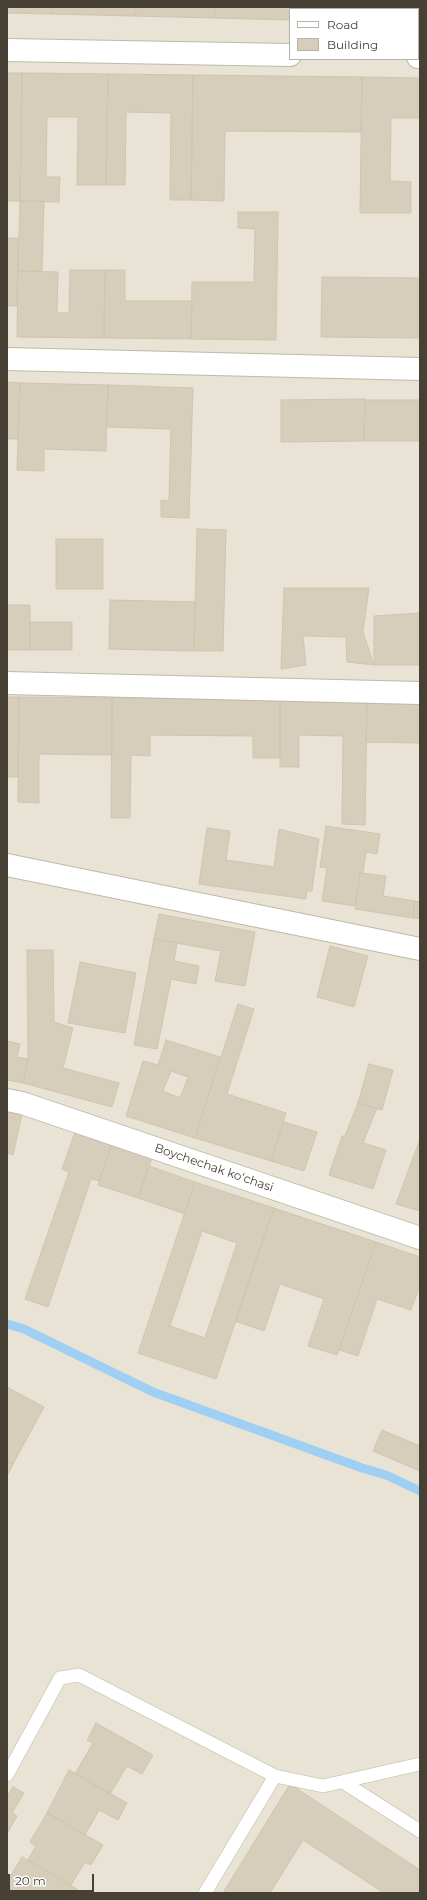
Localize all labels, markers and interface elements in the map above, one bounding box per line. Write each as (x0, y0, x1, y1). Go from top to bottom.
legend (289, 8, 419, 60)
text: Road (327, 17, 358, 32)
text: Building (327, 37, 378, 52)
street label: Boychechak koʻchasi (153, 1141, 275, 1195)
scale bar (10, 1866, 96, 1892)
text: 20 m (15, 1873, 46, 1888)

